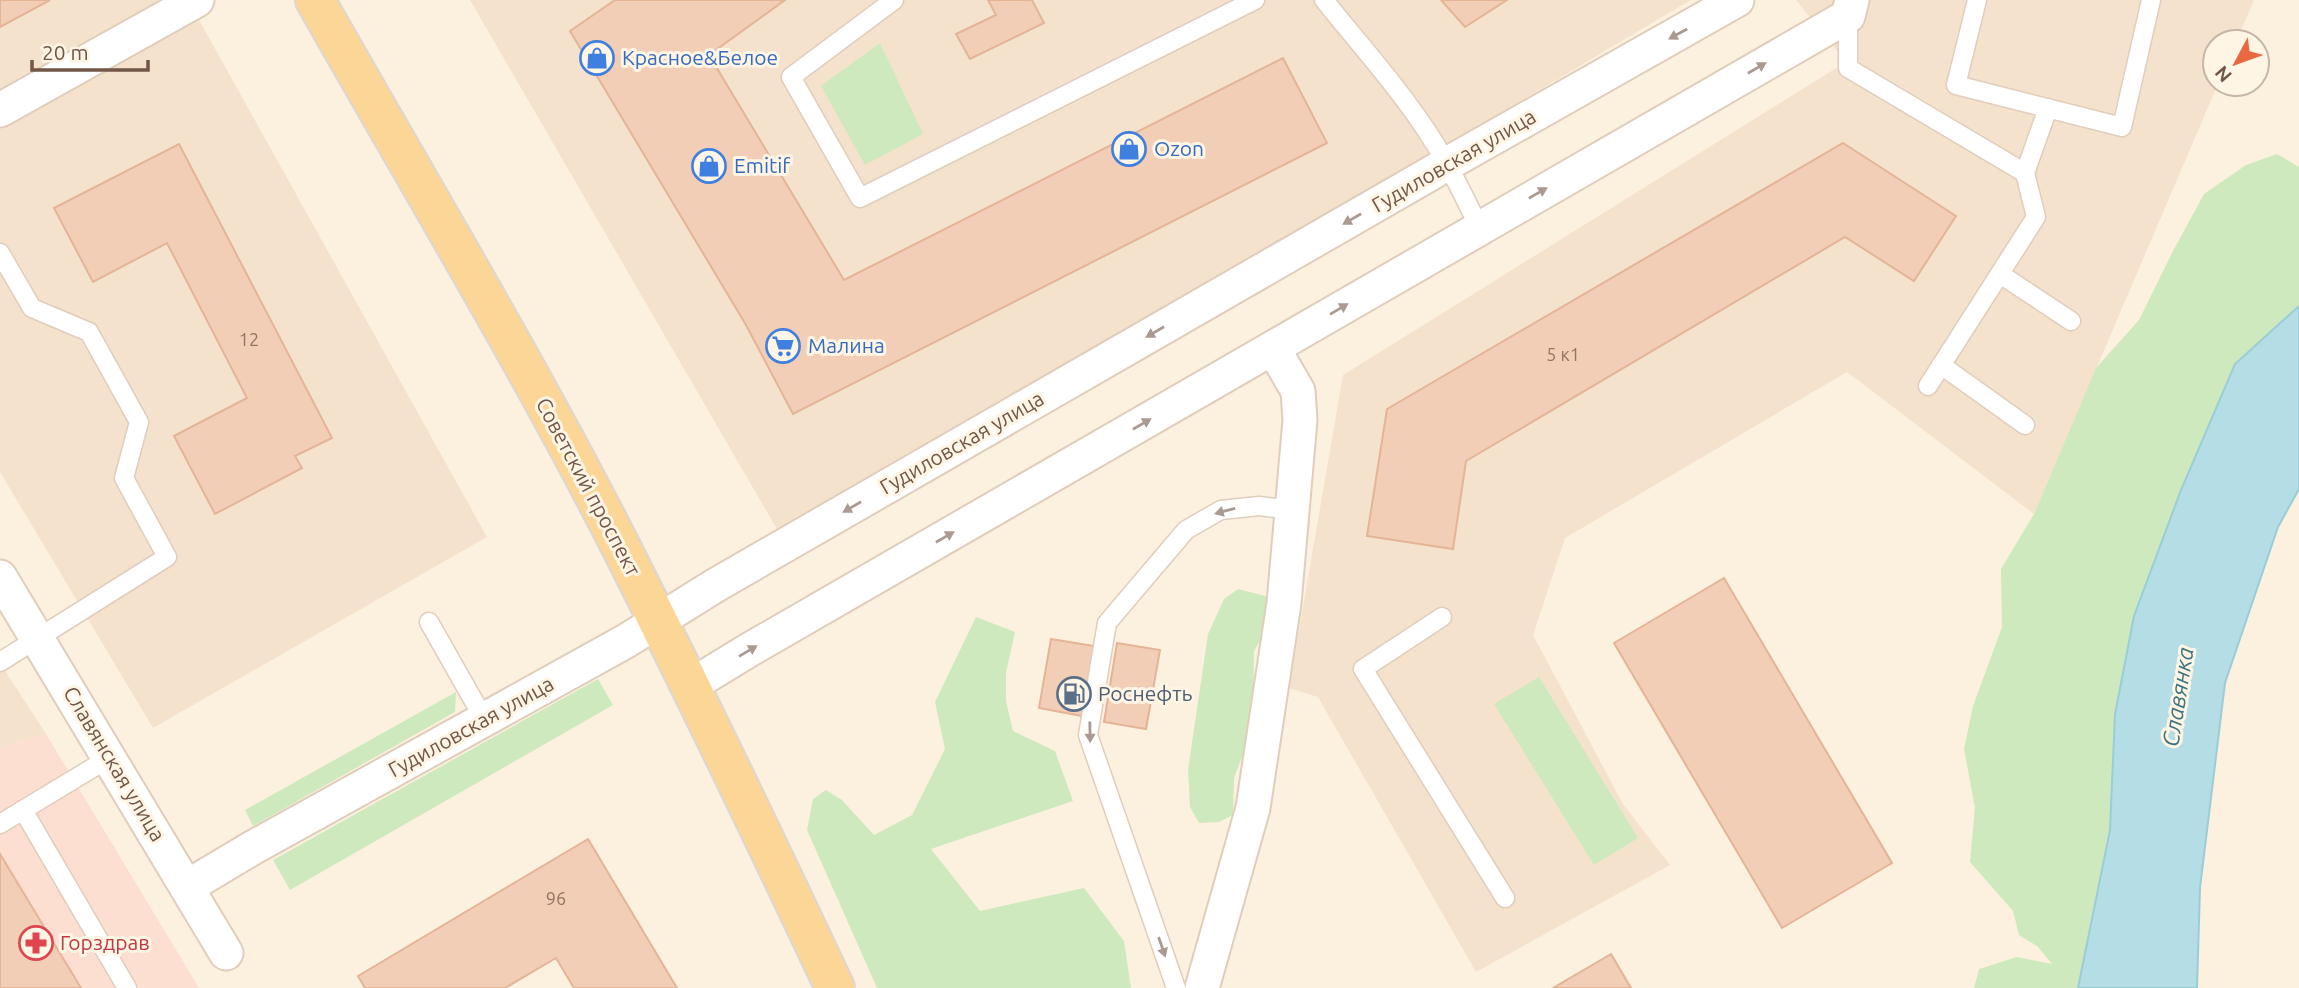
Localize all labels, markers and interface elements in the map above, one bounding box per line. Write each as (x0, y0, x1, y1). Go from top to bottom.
scale bar (32, 28, 147, 72)
one-way arrow (1668, 28, 1688, 40)
north arrow (2201, 28, 2271, 98)
shop icon: Красное&Белое (578, 39, 616, 77)
text: 20 m (42, 40, 89, 64)
place label: Красное&Белое (622, 45, 778, 69)
one-way arrow (1748, 62, 1767, 74)
text: N (2210, 62, 2236, 87)
street label: Гудиловская улица (1367, 103, 1540, 217)
shop icon: Ozon (1110, 130, 1148, 168)
place label: Ozon (1154, 136, 1204, 160)
shop icon: Emitif (690, 147, 728, 185)
place label: Emitif (734, 153, 791, 177)
one-way arrow (1529, 187, 1548, 199)
one-way arrow (1343, 212, 1362, 225)
one-way arrow (1329, 303, 1348, 316)
one-way arrow (1146, 326, 1165, 338)
supermarket icon: Малина (764, 327, 802, 365)
house number: 12 (239, 329, 259, 349)
place label: Малина (808, 333, 885, 357)
house number: 5 к1 (1546, 344, 1580, 364)
street label: Гудиловская улица (875, 385, 1048, 499)
street label: Советский проспект (532, 393, 646, 580)
one-way arrow (1133, 417, 1152, 430)
one-way arrow (842, 501, 861, 513)
one-way arrow (1213, 506, 1235, 517)
one-way arrow (935, 531, 955, 543)
one-way arrow (738, 644, 757, 657)
water label: Славянка (2157, 645, 2198, 748)
street label: Гудиловская улица (384, 671, 557, 781)
fuel station icon: Роснефть (1055, 675, 1093, 713)
place label: Роснефть (1098, 681, 1192, 705)
street label: Славянская улица (59, 682, 171, 845)
one-way arrow (1085, 721, 1096, 743)
house number: 96 (546, 888, 566, 908)
pharmacy icon: Горздрав (17, 924, 55, 962)
place label: Горздрав (60, 930, 150, 954)
one-way arrow (1157, 937, 1168, 958)

